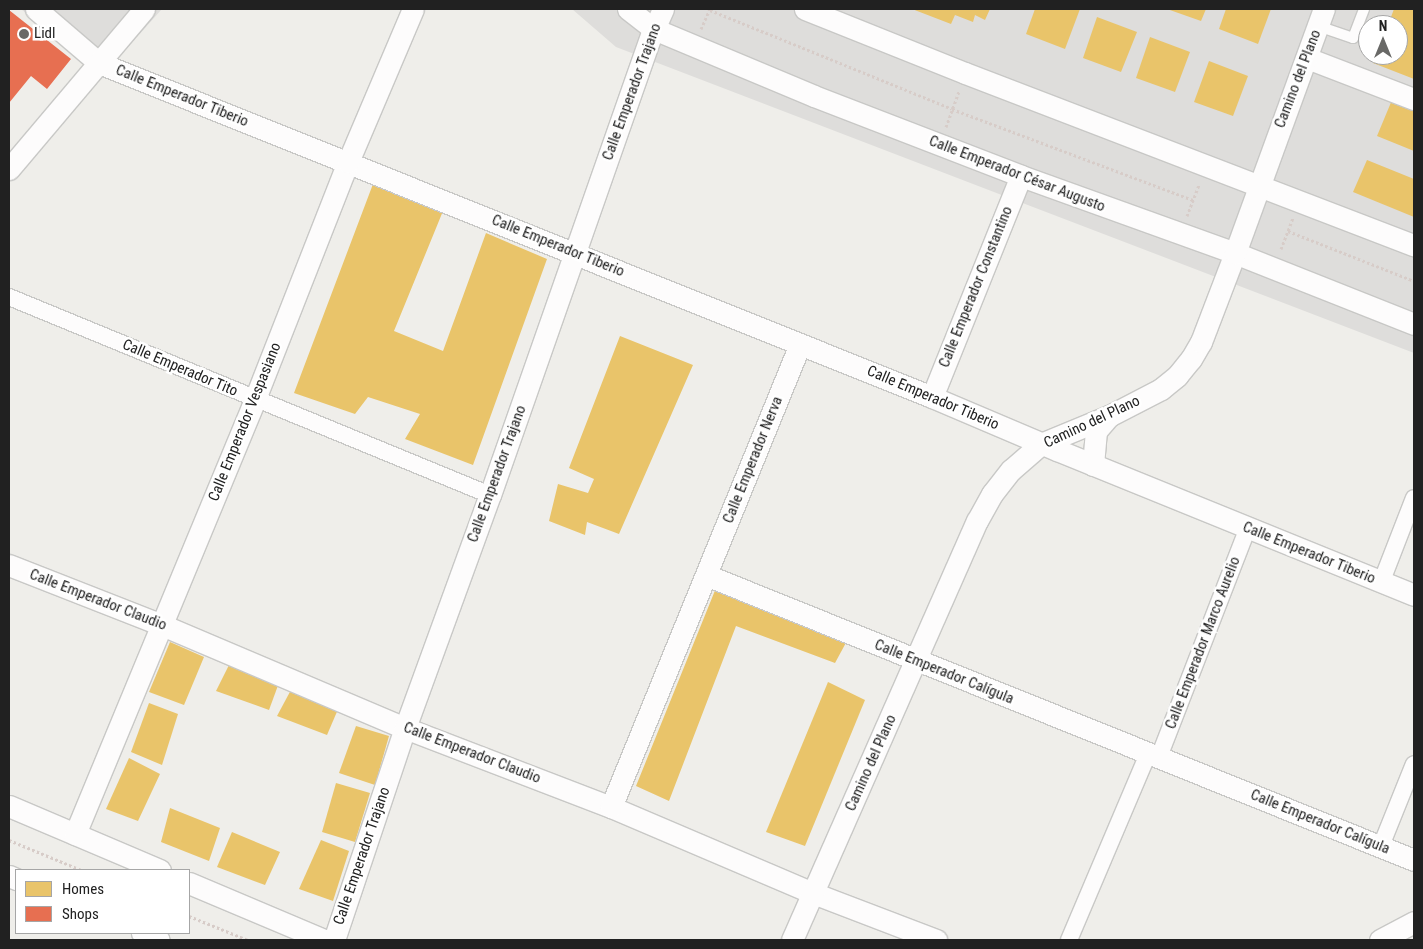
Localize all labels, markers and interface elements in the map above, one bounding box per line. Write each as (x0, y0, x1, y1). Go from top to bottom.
north arrow (1358, 15, 1408, 65)
text: N (1379, 18, 1387, 34)
street label: Calle Emperador Trajano (599, 21, 665, 163)
place label: Lidl (34, 25, 55, 43)
street label: Camino del Plano (1271, 27, 1325, 131)
marker: Lidl (18, 28, 30, 40)
street label: Calle Emperador Tiberio (113, 61, 251, 131)
street label: Calle Emperador César Augusto (926, 132, 1108, 216)
street label: Calle Emperador Constantino (935, 204, 1017, 370)
street label: Calle Emperador Tiberio (489, 211, 627, 281)
street label: Calle Emperador Tito (120, 336, 240, 400)
street label: Calle Emperador Vespasiano (205, 340, 285, 504)
street label: Calle Emperador Tiberio (864, 362, 1002, 434)
street label: Camino del Plano (1041, 392, 1143, 452)
street label: Calle Emperador Nerva (719, 394, 787, 526)
street label: Calle Emperador Trajano (464, 403, 530, 545)
street label: Calle Emperador Tiberio (1240, 518, 1378, 588)
street label: Calle Emperador Marco Aurelio (1162, 554, 1244, 732)
street label: Calle Emperador Claudio (27, 566, 169, 634)
street label: Calle Emperador Calígula (872, 636, 1016, 708)
street label: Camino del Plano (842, 712, 900, 814)
street label: Calle Emperador Claudio (401, 719, 543, 787)
street label: Calle Emperador Trajano (330, 785, 394, 927)
street label: Calle Emperador Calígula (1248, 786, 1392, 858)
legend (15, 869, 190, 934)
text: Homes (62, 880, 104, 898)
text: Shops (62, 905, 99, 923)

